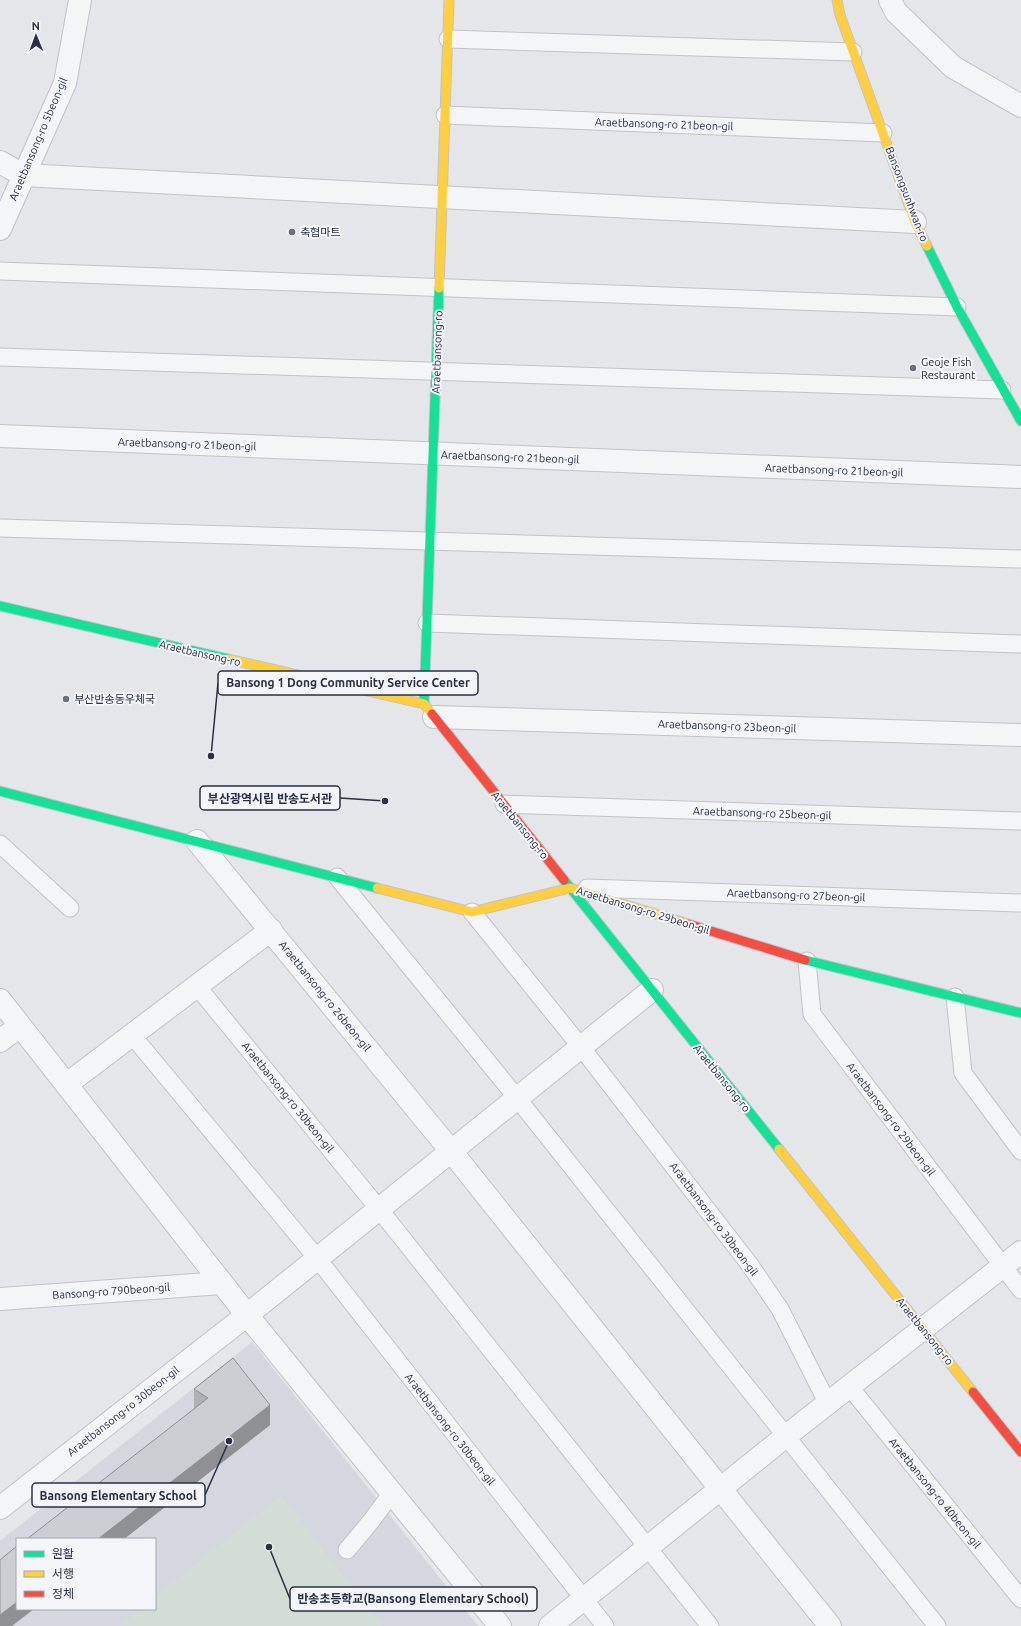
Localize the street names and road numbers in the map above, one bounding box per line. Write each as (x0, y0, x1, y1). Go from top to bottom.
street label: Araetbansong-ro 5beon-gil (7, 76, 69, 202)
street label: Araetbansong-ro 21beon-gil (595, 116, 734, 132)
street label: Bansongsunhwan-ro (883, 145, 931, 243)
street label: Araetbansong-ro (430, 310, 444, 394)
street label: Araetbansong-ro 21beon-gil (118, 436, 257, 452)
street label: Araetbansong-ro 21beon-gil (441, 449, 580, 465)
street label: Araetbansong-ro 21beon-gil (765, 462, 904, 478)
street label: Araetbansong-ro (158, 638, 242, 668)
street label: Araetbansong-ro 23beon-gil (658, 718, 797, 734)
street label: Araetbansong-ro (489, 789, 551, 861)
street label: Araetbansong-ro 25beon-gil (693, 805, 832, 821)
street label: Araetbansong-ro 29beon-gil (575, 884, 711, 936)
street label: Araetbansong-ro 27beon-gil (727, 887, 866, 903)
street label: Araetbansong-ro 26beon-gil (277, 938, 373, 1054)
street label: Araetbansong-ro 30beon-gil (240, 1039, 336, 1155)
street label: Araetbansong-ro (691, 1042, 753, 1114)
street label: Araetbansong-ro 29beon-gil (845, 1060, 938, 1178)
street label: Araetbansong-ro 30beon-gil (668, 1160, 761, 1278)
street label: Bansong-ro 790beon-gil (52, 1281, 170, 1301)
street label: Araetbansong-ro (894, 1295, 956, 1367)
street label: Araetbansong-ro 30beon-gil (65, 1364, 181, 1458)
street label: Araetbansong-ro 30beon-gil (403, 1371, 497, 1487)
street label: Araetbansong-ro 40beon-gil (887, 1435, 983, 1551)

